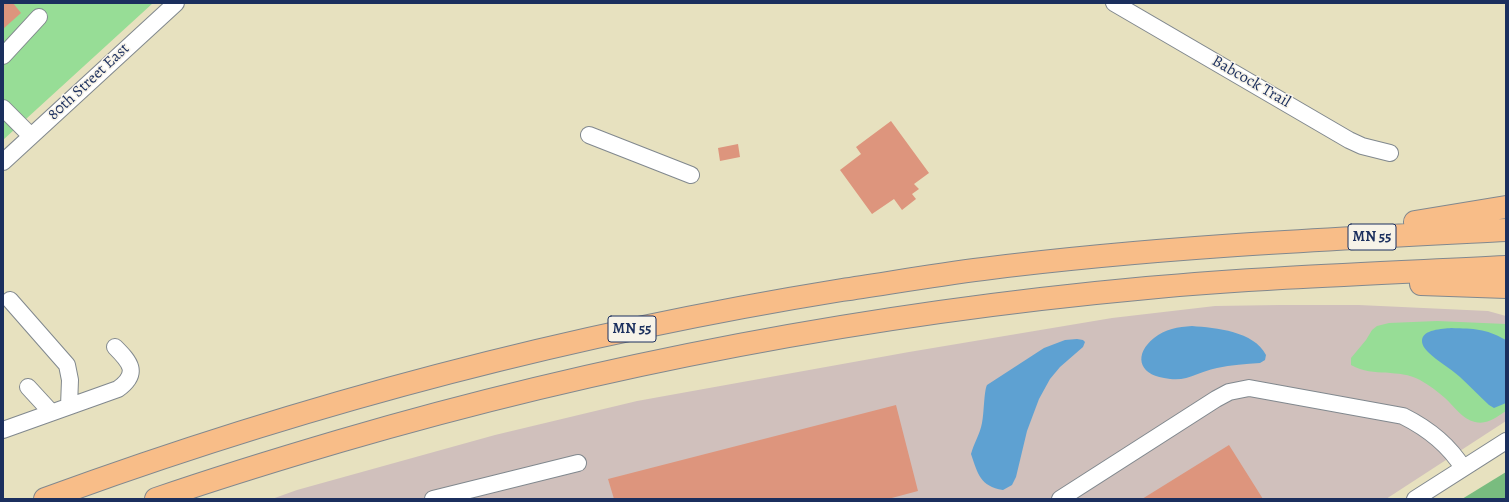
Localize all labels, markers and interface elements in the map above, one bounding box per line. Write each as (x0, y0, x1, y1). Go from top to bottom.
street label: 80th Street East (44, 39, 134, 125)
street label: Babcock Trail (1208, 52, 1294, 112)
road number: MN 55 (1348, 224, 1396, 250)
road number: MN 55 (608, 316, 656, 342)

